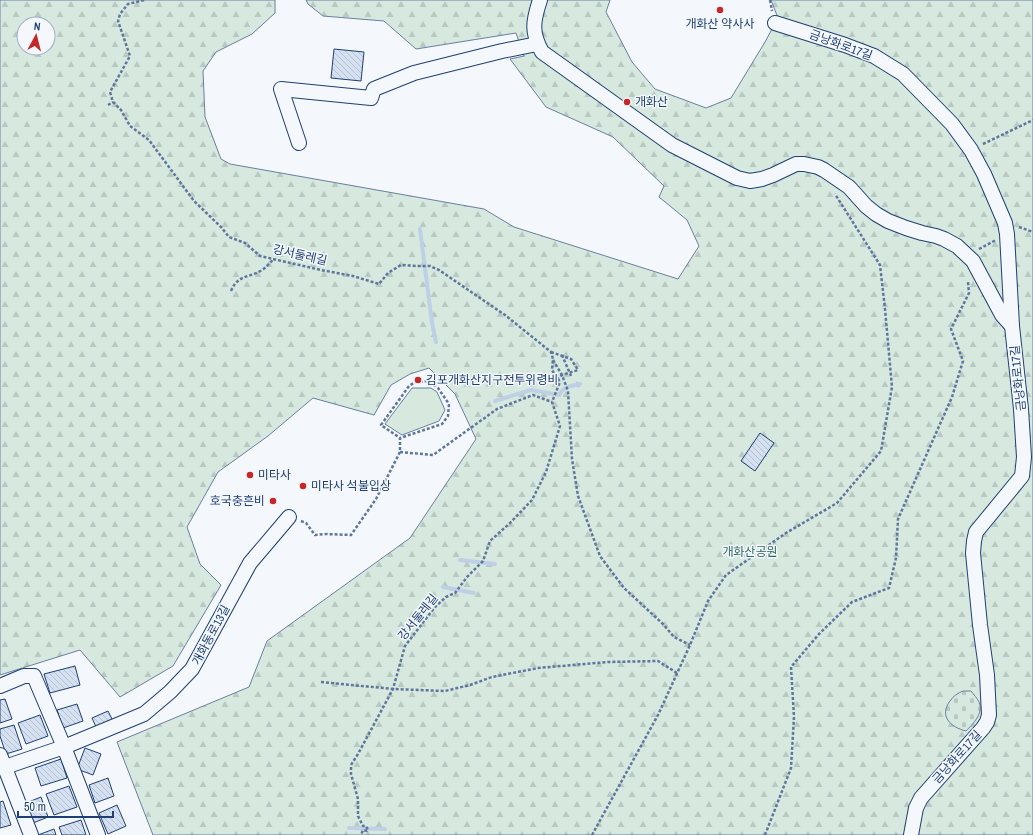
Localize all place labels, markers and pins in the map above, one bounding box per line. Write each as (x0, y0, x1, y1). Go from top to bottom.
marker: 개화산 약사사 (715, 5, 725, 15)
place label: 개화산 약사사 (686, 16, 754, 32)
place label: 개화산 (635, 94, 668, 110)
marker: 개화산 (622, 97, 632, 107)
place label: 김포개화산지구전투위령비 (426, 372, 558, 388)
marker: 김포개화산지구전투위령비 (413, 375, 423, 385)
place label: 미타사 (258, 467, 291, 483)
marker: 미타사 (245, 470, 255, 480)
place label: 미타사 석불입상 (311, 478, 391, 494)
marker: 미타사 석불입상 (298, 481, 308, 491)
place label: 호국충흔비 (210, 493, 265, 509)
marker: 호국충흔비 (268, 496, 278, 506)

